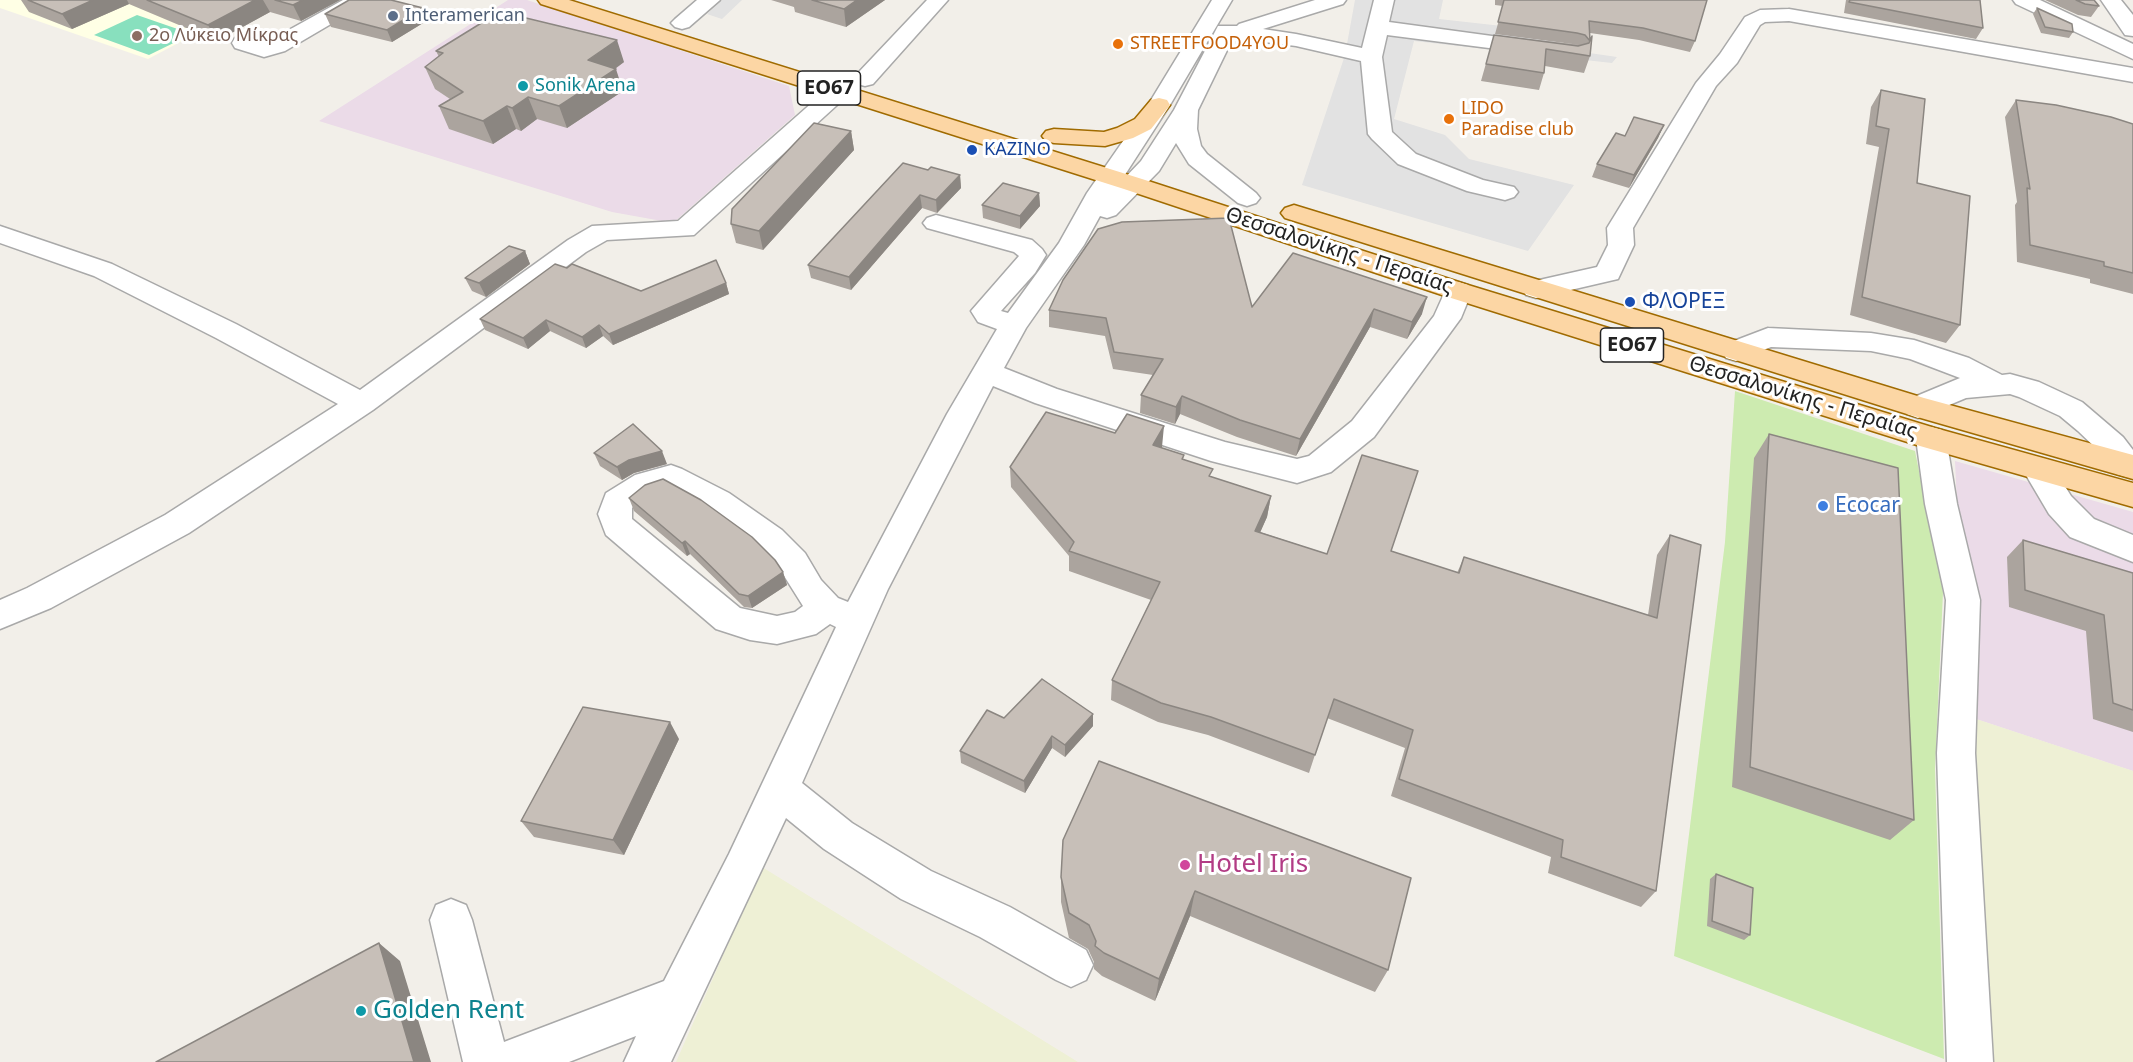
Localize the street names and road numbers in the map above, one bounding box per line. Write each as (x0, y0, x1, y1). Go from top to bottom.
road number: ΕΟ67 (798, 71, 860, 105)
street label: Θεσσαλονίκης - Περαίας (1222, 202, 1456, 300)
road number: ΕΟ67 (1600, 328, 1664, 362)
street label: Θεσσαλονίκης - Περαίας (1686, 351, 1920, 445)

